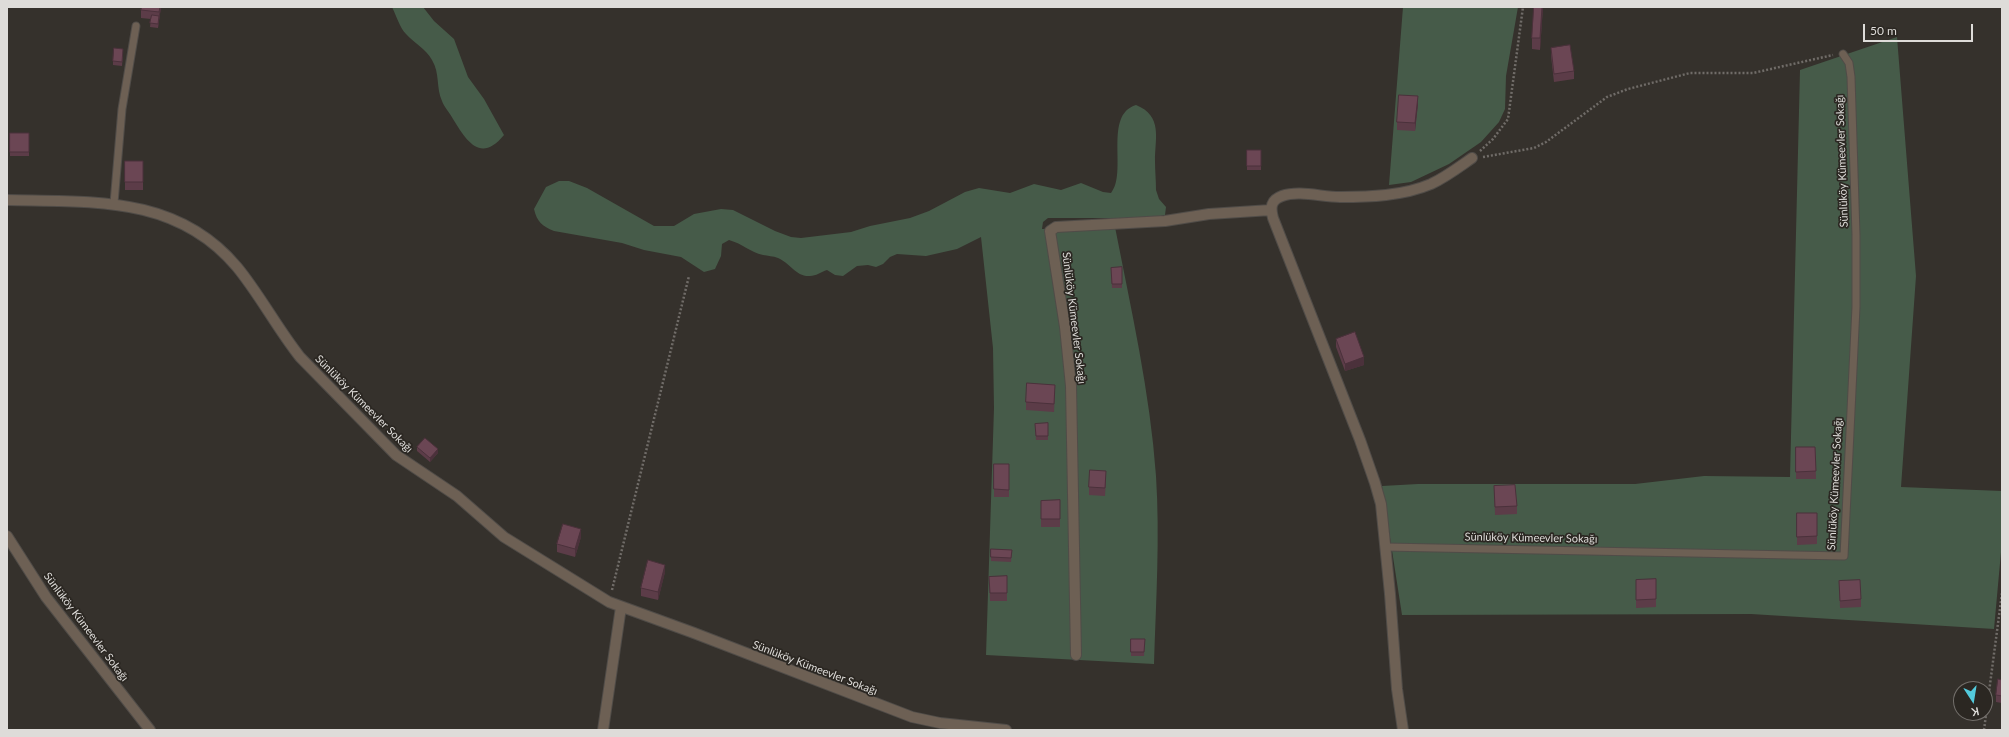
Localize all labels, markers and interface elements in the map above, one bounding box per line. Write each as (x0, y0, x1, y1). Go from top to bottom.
scale bar (1865, 16, 1975, 42)
text: 50 m (1870, 23, 1897, 38)
street label: Sünlüköy Kümeevler Sokağı (1833, 94, 1851, 228)
street label: Sünlüköy Kümeevler Sokağı (1059, 251, 1089, 385)
street label: Sünlüköy Kümeevler Sokağı (312, 352, 416, 456)
street label: Sünlüköy Kümeevler Sokağı (1825, 417, 1845, 551)
street label: Sünlüköy Kümeevler Sokağı (1464, 530, 1598, 546)
street label: Sünlüköy Kümeevler Sokağı (41, 570, 131, 684)
street label: Sünlüköy Kümeevler Sokağı (751, 638, 879, 698)
north arrow (1953, 681, 1993, 721)
text: K (1970, 705, 1980, 719)

